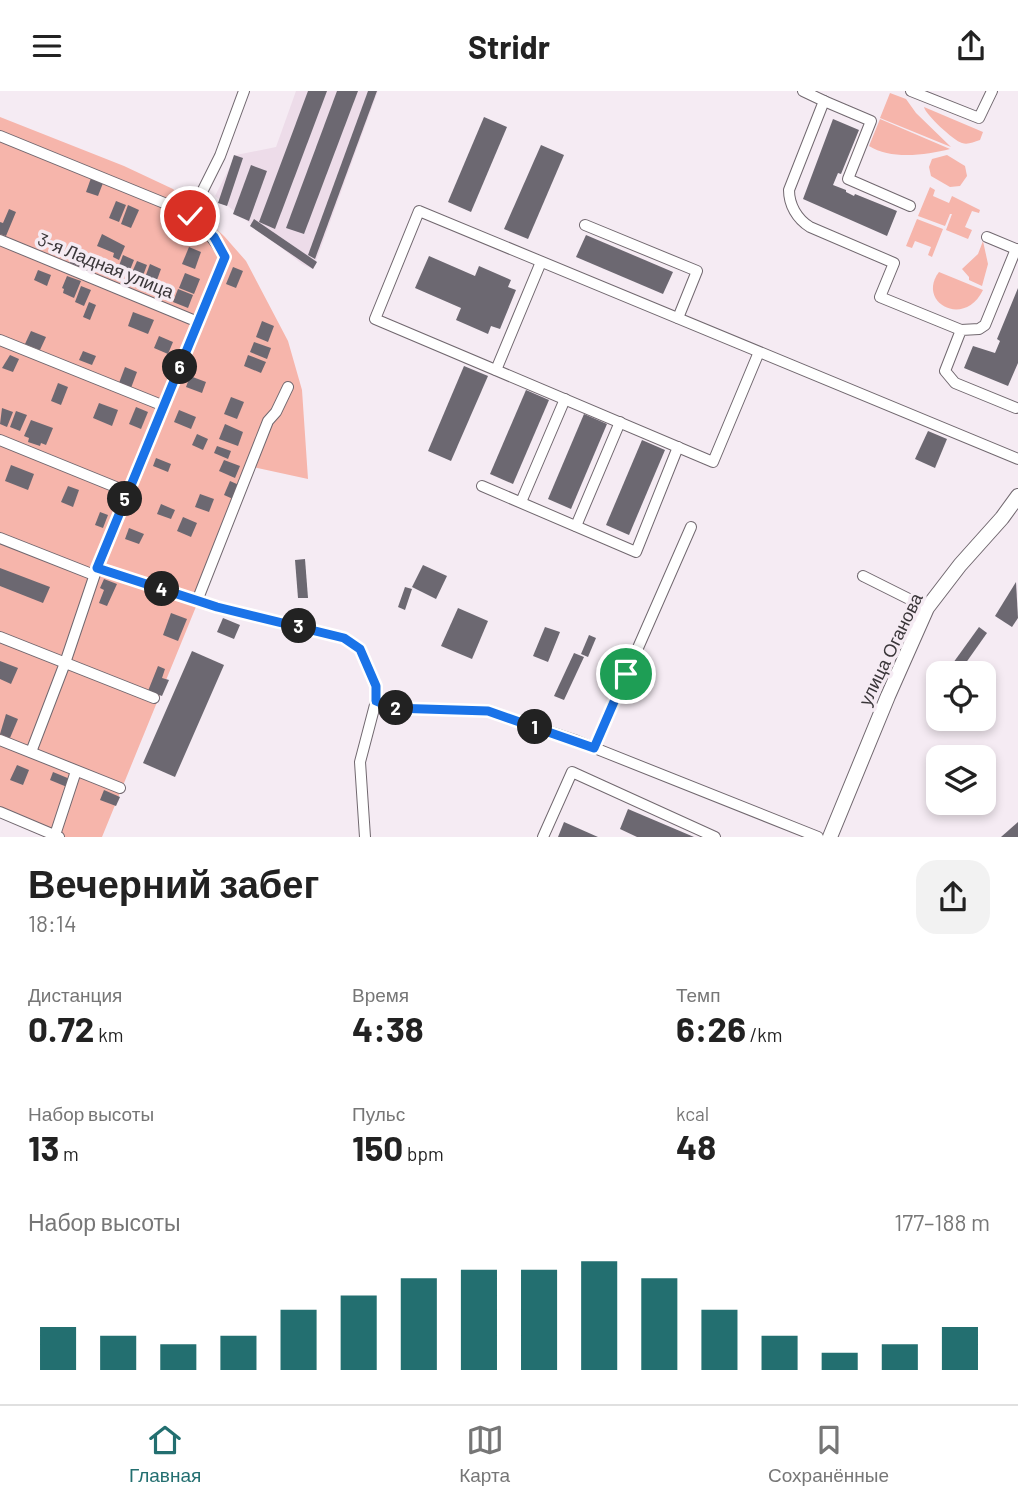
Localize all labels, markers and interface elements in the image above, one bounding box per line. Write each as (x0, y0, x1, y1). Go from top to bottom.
icon: menu (28, 27, 66, 65)
text: Stridr (468, 27, 550, 65)
icon: share (952, 27, 990, 65)
pin (160, 186, 220, 246)
icon: check (171, 197, 209, 235)
street label: 3-я Ладная улица (35, 228, 178, 303)
pin: 6 (162, 349, 198, 385)
text: 6 (174, 355, 185, 378)
pin: 5 (108, 481, 142, 517)
text: 5 (119, 487, 130, 510)
pin: 4 (144, 571, 180, 607)
text: 4 (156, 577, 167, 600)
street label: улица Оганова (853, 588, 927, 709)
pin: 3 (282, 609, 316, 643)
text: 3 (293, 614, 304, 637)
pin (596, 644, 656, 704)
icon: arrive (607, 655, 645, 693)
map controls (926, 661, 996, 815)
button: locate (926, 661, 996, 731)
pin: 2 (378, 691, 414, 725)
text: 2 (390, 696, 401, 719)
pin: 1 (518, 709, 552, 745)
text: 1 (531, 715, 538, 738)
button: layers (926, 745, 996, 815)
text: Вечерний забег (28, 860, 319, 906)
button: share (916, 860, 990, 934)
text: 18:14 (28, 909, 77, 937)
text: Дистанция (28, 983, 122, 1006)
text: Время (352, 983, 409, 1006)
text: Темп (676, 983, 720, 1006)
text: 0.72 (28, 1007, 94, 1049)
text: 4:38 (352, 1007, 424, 1049)
text: 6:26 (676, 1007, 746, 1049)
text: km (94, 1023, 123, 1046)
text: /km (746, 1023, 783, 1046)
text: Набор высоты (28, 1102, 154, 1125)
text: Пульс (352, 1102, 405, 1125)
text: kcal (676, 1102, 709, 1125)
text: 48 (676, 1125, 716, 1167)
text: 13 (28, 1126, 59, 1168)
text: 150 (352, 1126, 403, 1168)
text: m (59, 1142, 79, 1165)
text: bpm (403, 1142, 444, 1165)
text: Набор высоты (28, 1208, 181, 1236)
text: 177–188 m (894, 1208, 990, 1236)
tab: Главная (129, 1421, 201, 1487)
tab: Карта (459, 1421, 510, 1487)
tab: Сохранённые (768, 1421, 889, 1487)

